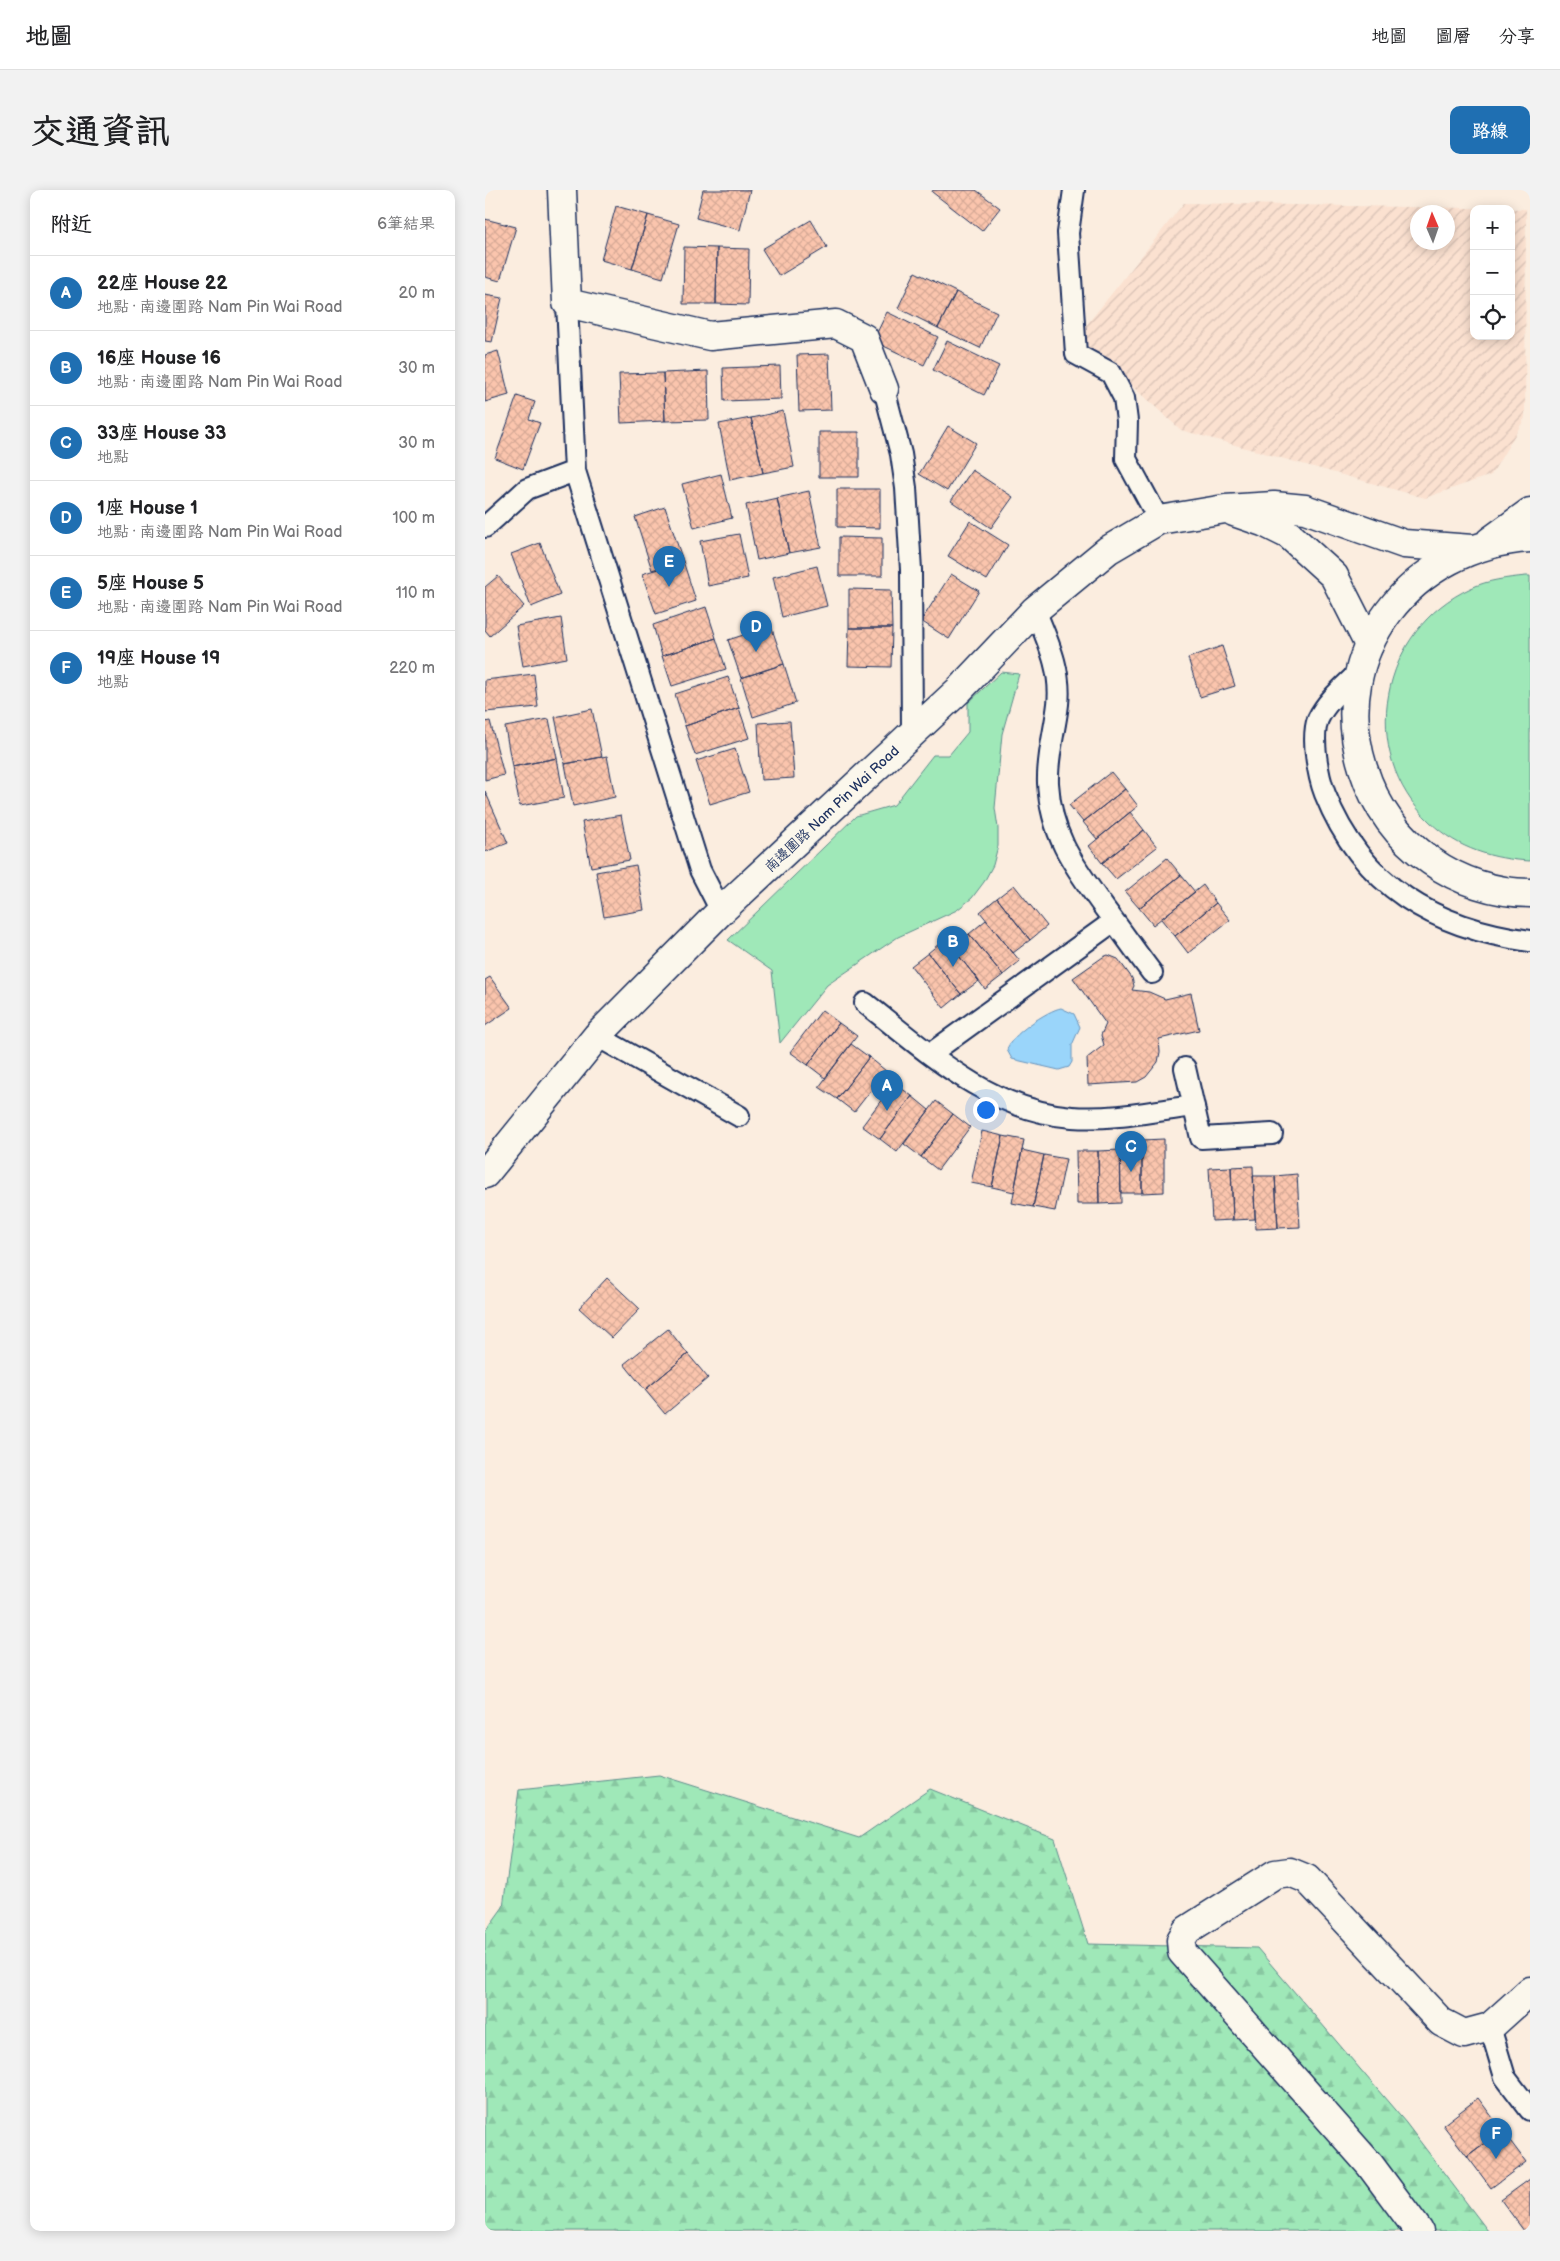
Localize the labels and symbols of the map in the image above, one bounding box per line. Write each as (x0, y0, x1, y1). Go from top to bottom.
north arrow (1410, 205, 1455, 250)
pin: E (653, 546, 685, 587)
pin: D (740, 611, 772, 652)
street label: 南邊圍路 Nam Pin Wai Road (761, 742, 903, 876)
pin: B (937, 926, 969, 967)
pin: A (871, 1070, 903, 1111)
your location (973, 1097, 999, 1123)
pin: C (1115, 1131, 1147, 1172)
pin: F (1480, 2118, 1512, 2159)

